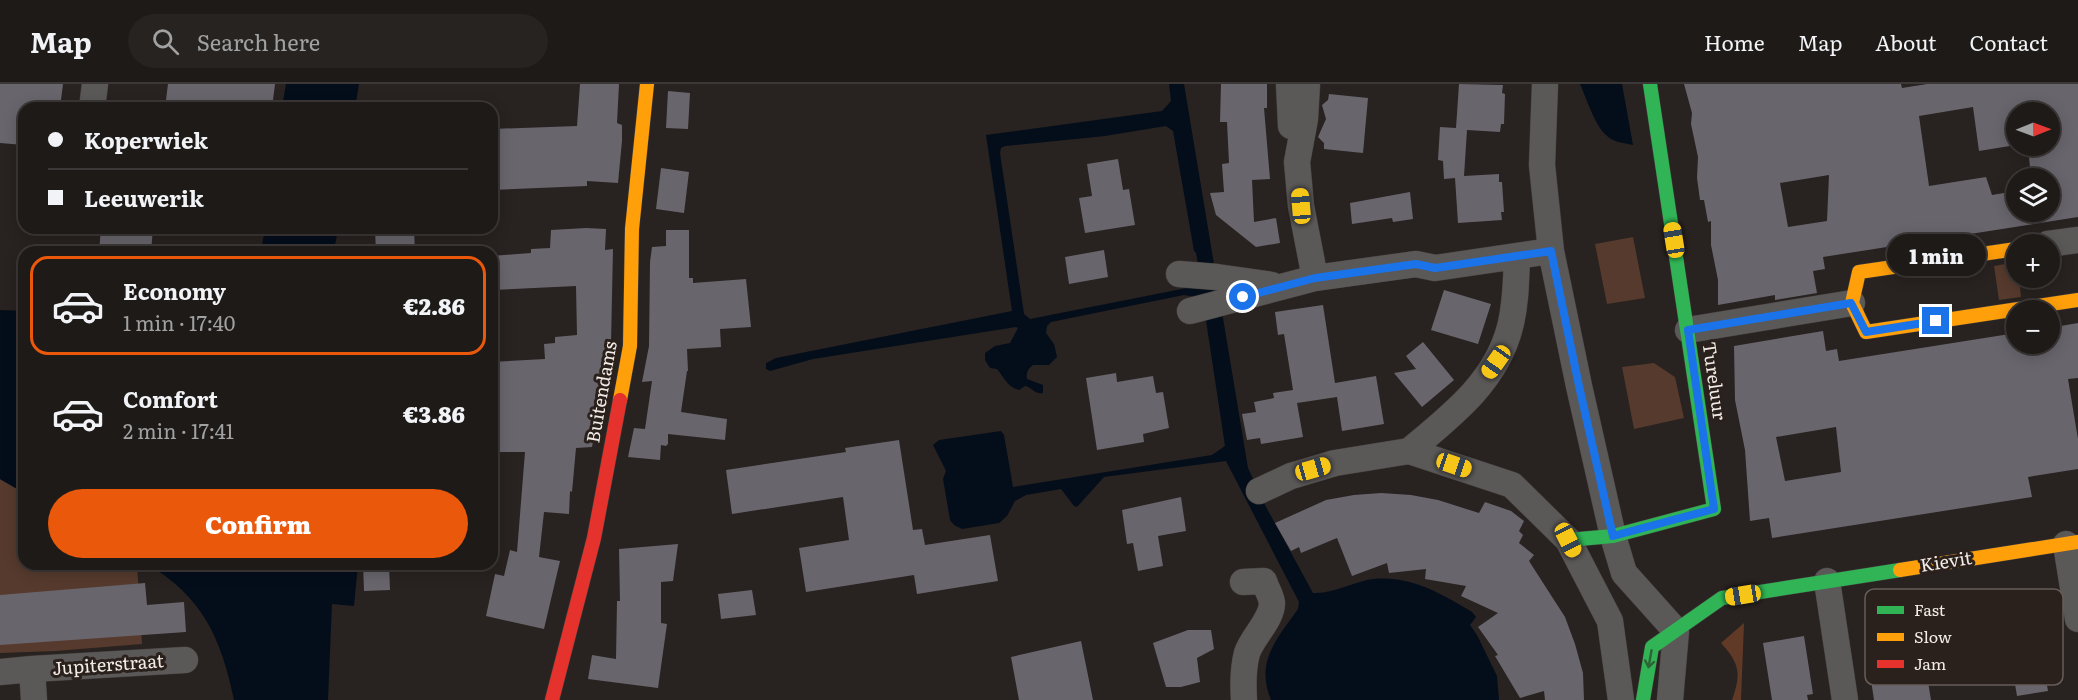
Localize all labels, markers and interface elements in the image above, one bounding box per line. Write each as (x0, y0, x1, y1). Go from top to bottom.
search box (128, 14, 548, 68)
text: Map (30, 20, 92, 62)
icon: search (149, 25, 182, 58)
text: Search here (197, 25, 320, 58)
text: Home (1704, 26, 1765, 57)
text: Map (1798, 26, 1842, 57)
text: About (1875, 26, 1937, 57)
text: Contact (1970, 26, 2048, 57)
north arrow (2006, 102, 2060, 156)
map controls (2006, 102, 2060, 354)
text: Koperwiek (84, 123, 208, 156)
button: layers (2006, 168, 2060, 222)
text: Leeuwerik (84, 181, 204, 214)
car (1290, 187, 1312, 225)
car (1662, 221, 1686, 259)
callout: 1 min (1886, 234, 1986, 276)
button: + (2006, 234, 2060, 288)
text: 1 min (1909, 240, 1964, 270)
text: Economy (123, 274, 226, 307)
icon: car (51, 279, 105, 333)
route start (1229, 283, 1256, 310)
text: €2.86 (403, 289, 465, 322)
button: − (2006, 300, 2060, 354)
text: 1 min · 17:40 (123, 307, 235, 337)
route end (1922, 307, 1949, 334)
street label: Buitendams (578, 339, 623, 445)
street label: Tureluur (1697, 340, 1734, 422)
car (1478, 342, 1514, 382)
text: Comfort (123, 382, 218, 415)
icon: car (51, 387, 105, 441)
text: €3.86 (403, 397, 465, 430)
text: 2 min · 17:41 (123, 415, 234, 445)
car (1434, 451, 1474, 479)
car (1293, 455, 1333, 483)
button: Confirm (48, 489, 468, 558)
car (1552, 520, 1584, 560)
street label: Kievit (1918, 543, 1974, 578)
car (1724, 583, 1762, 607)
legend (1865, 589, 2063, 685)
text: Fast (1914, 597, 1946, 621)
text: Slow (1914, 624, 1952, 648)
street label: Jupiterstraat (51, 646, 165, 681)
one-way arrow (1644, 649, 1655, 669)
text: Jam (1914, 651, 1947, 675)

